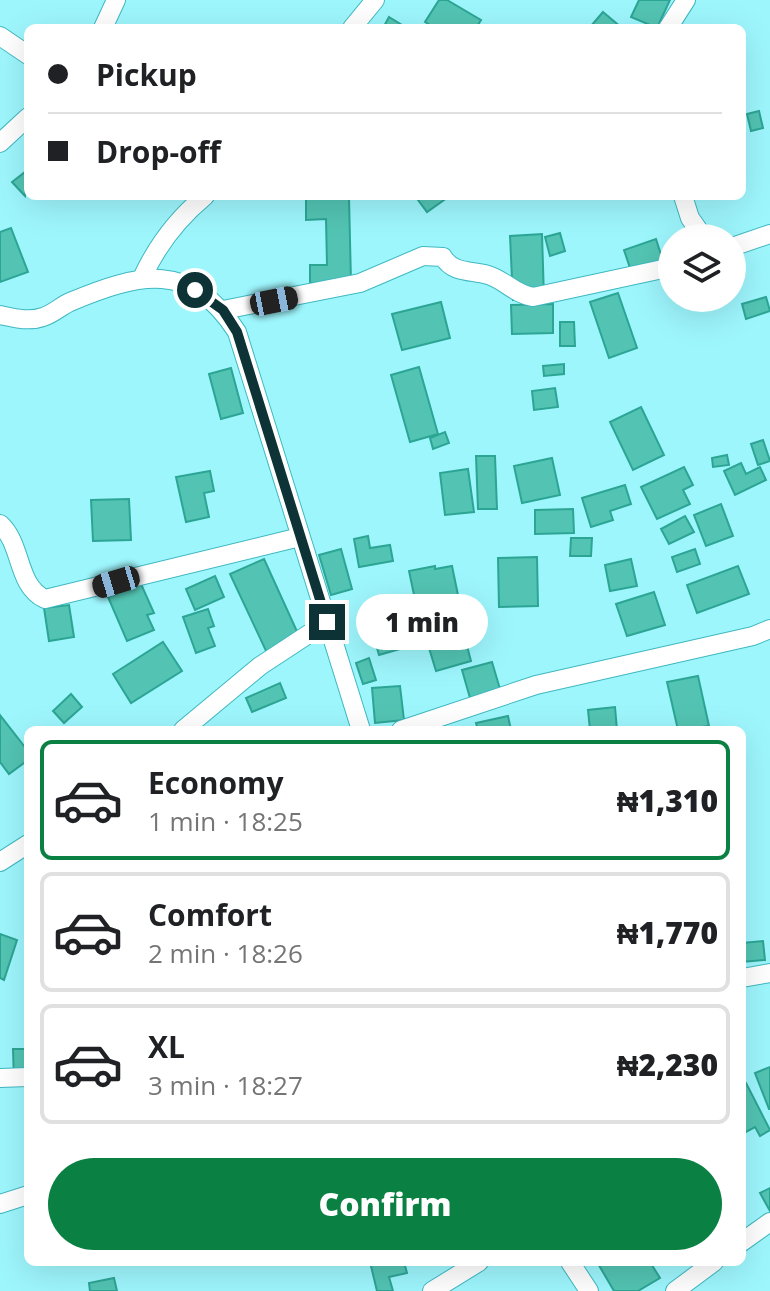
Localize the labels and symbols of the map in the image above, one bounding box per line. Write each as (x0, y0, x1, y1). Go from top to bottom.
route start (177, 272, 213, 308)
car (248, 285, 300, 317)
car (90, 564, 142, 600)
callout: 1 min (355, 594, 487, 650)
route end (309, 604, 345, 640)

